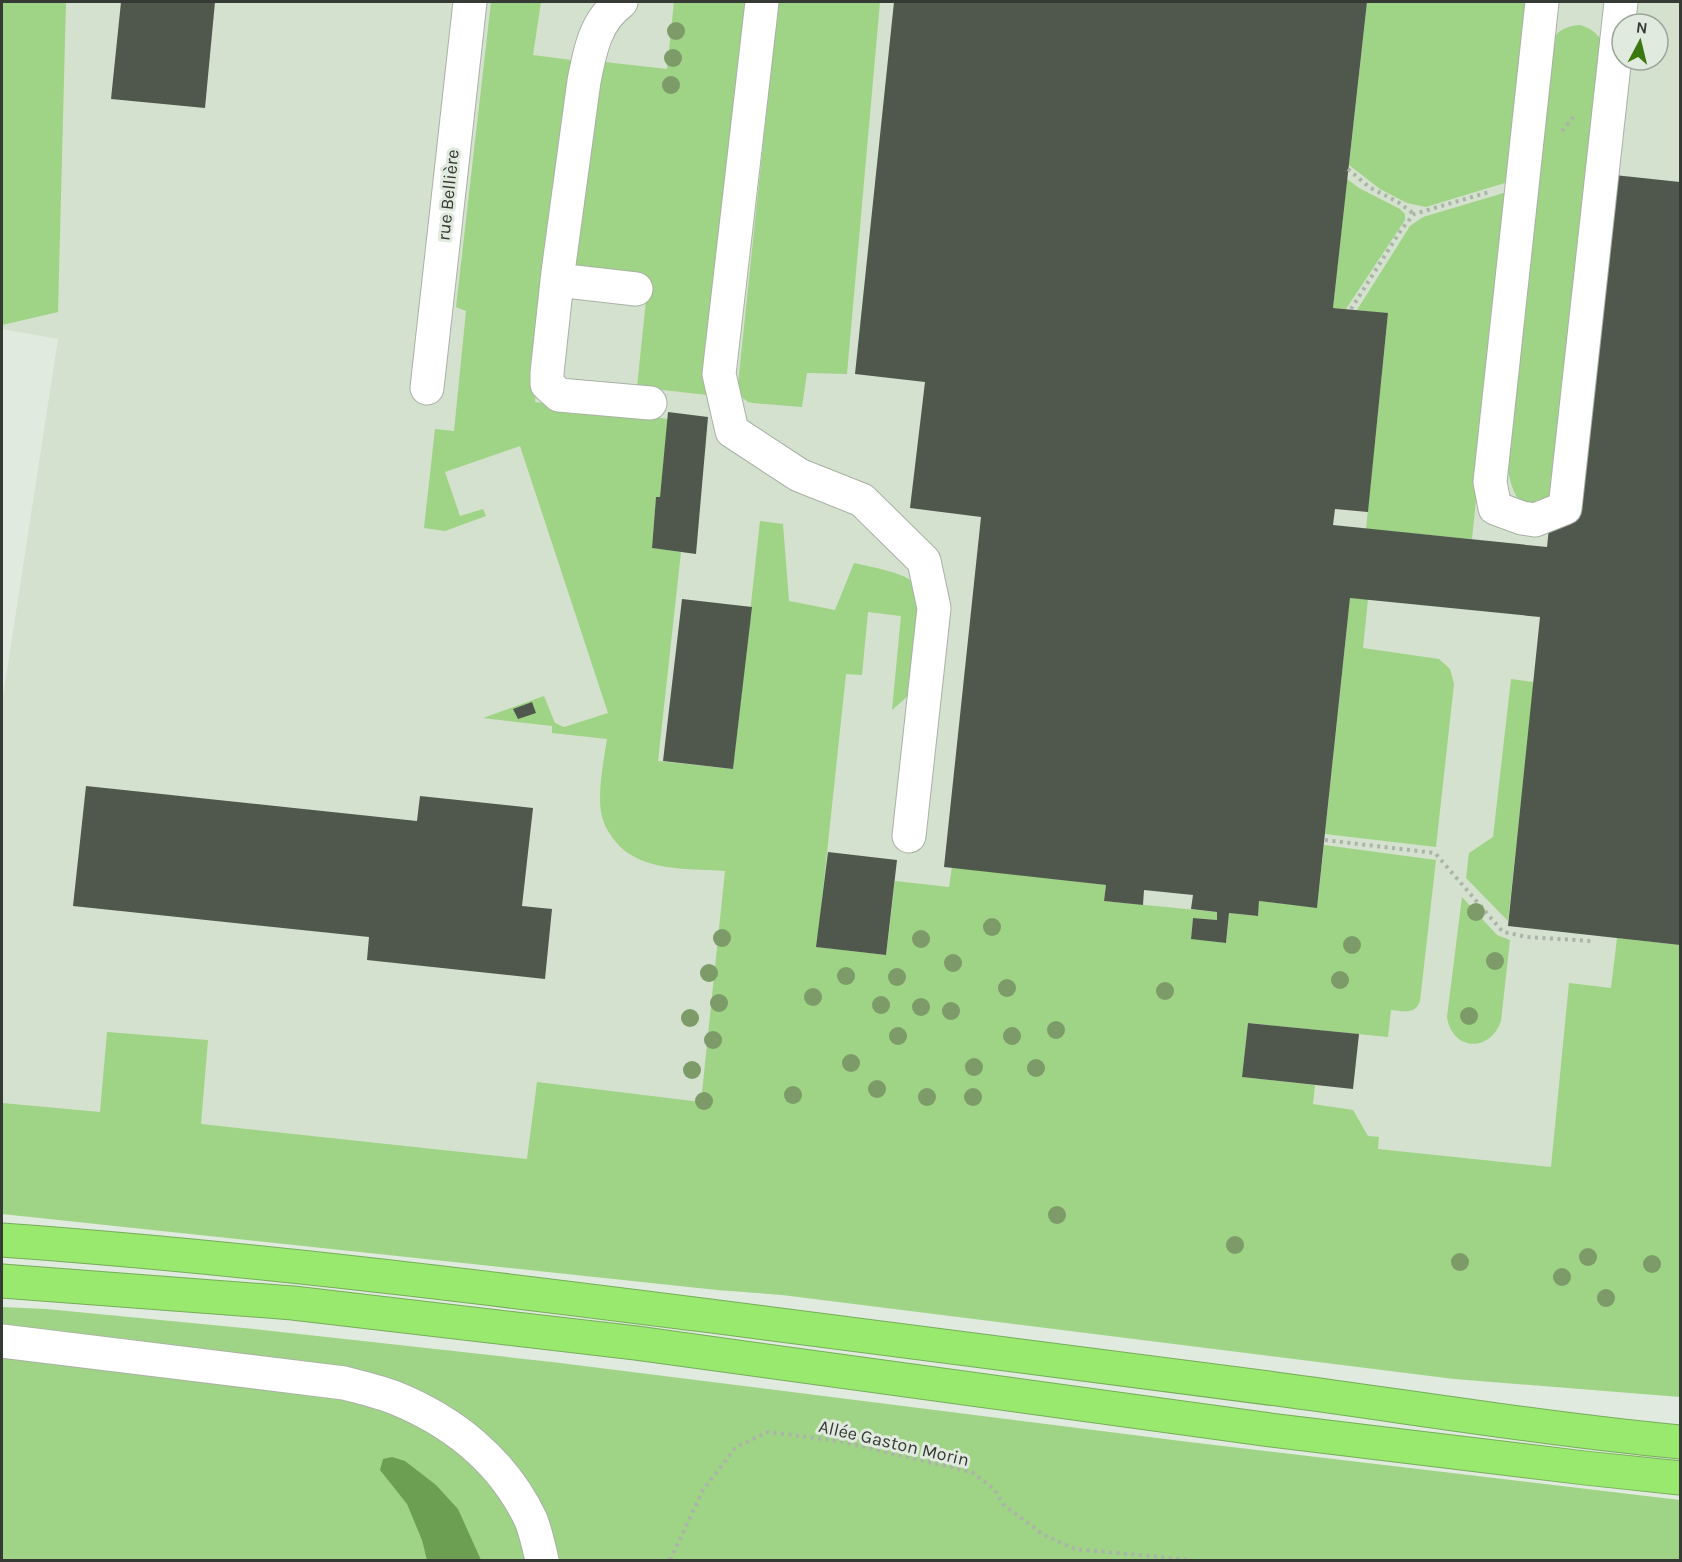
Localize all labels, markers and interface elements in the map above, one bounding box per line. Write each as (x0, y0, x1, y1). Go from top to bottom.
north arrow (1610, 12, 1670, 72)
text: N (1635, 17, 1649, 38)
street label: rue Bellière (432, 148, 464, 242)
street label: Allée Gaston Morin (817, 1415, 971, 1471)

